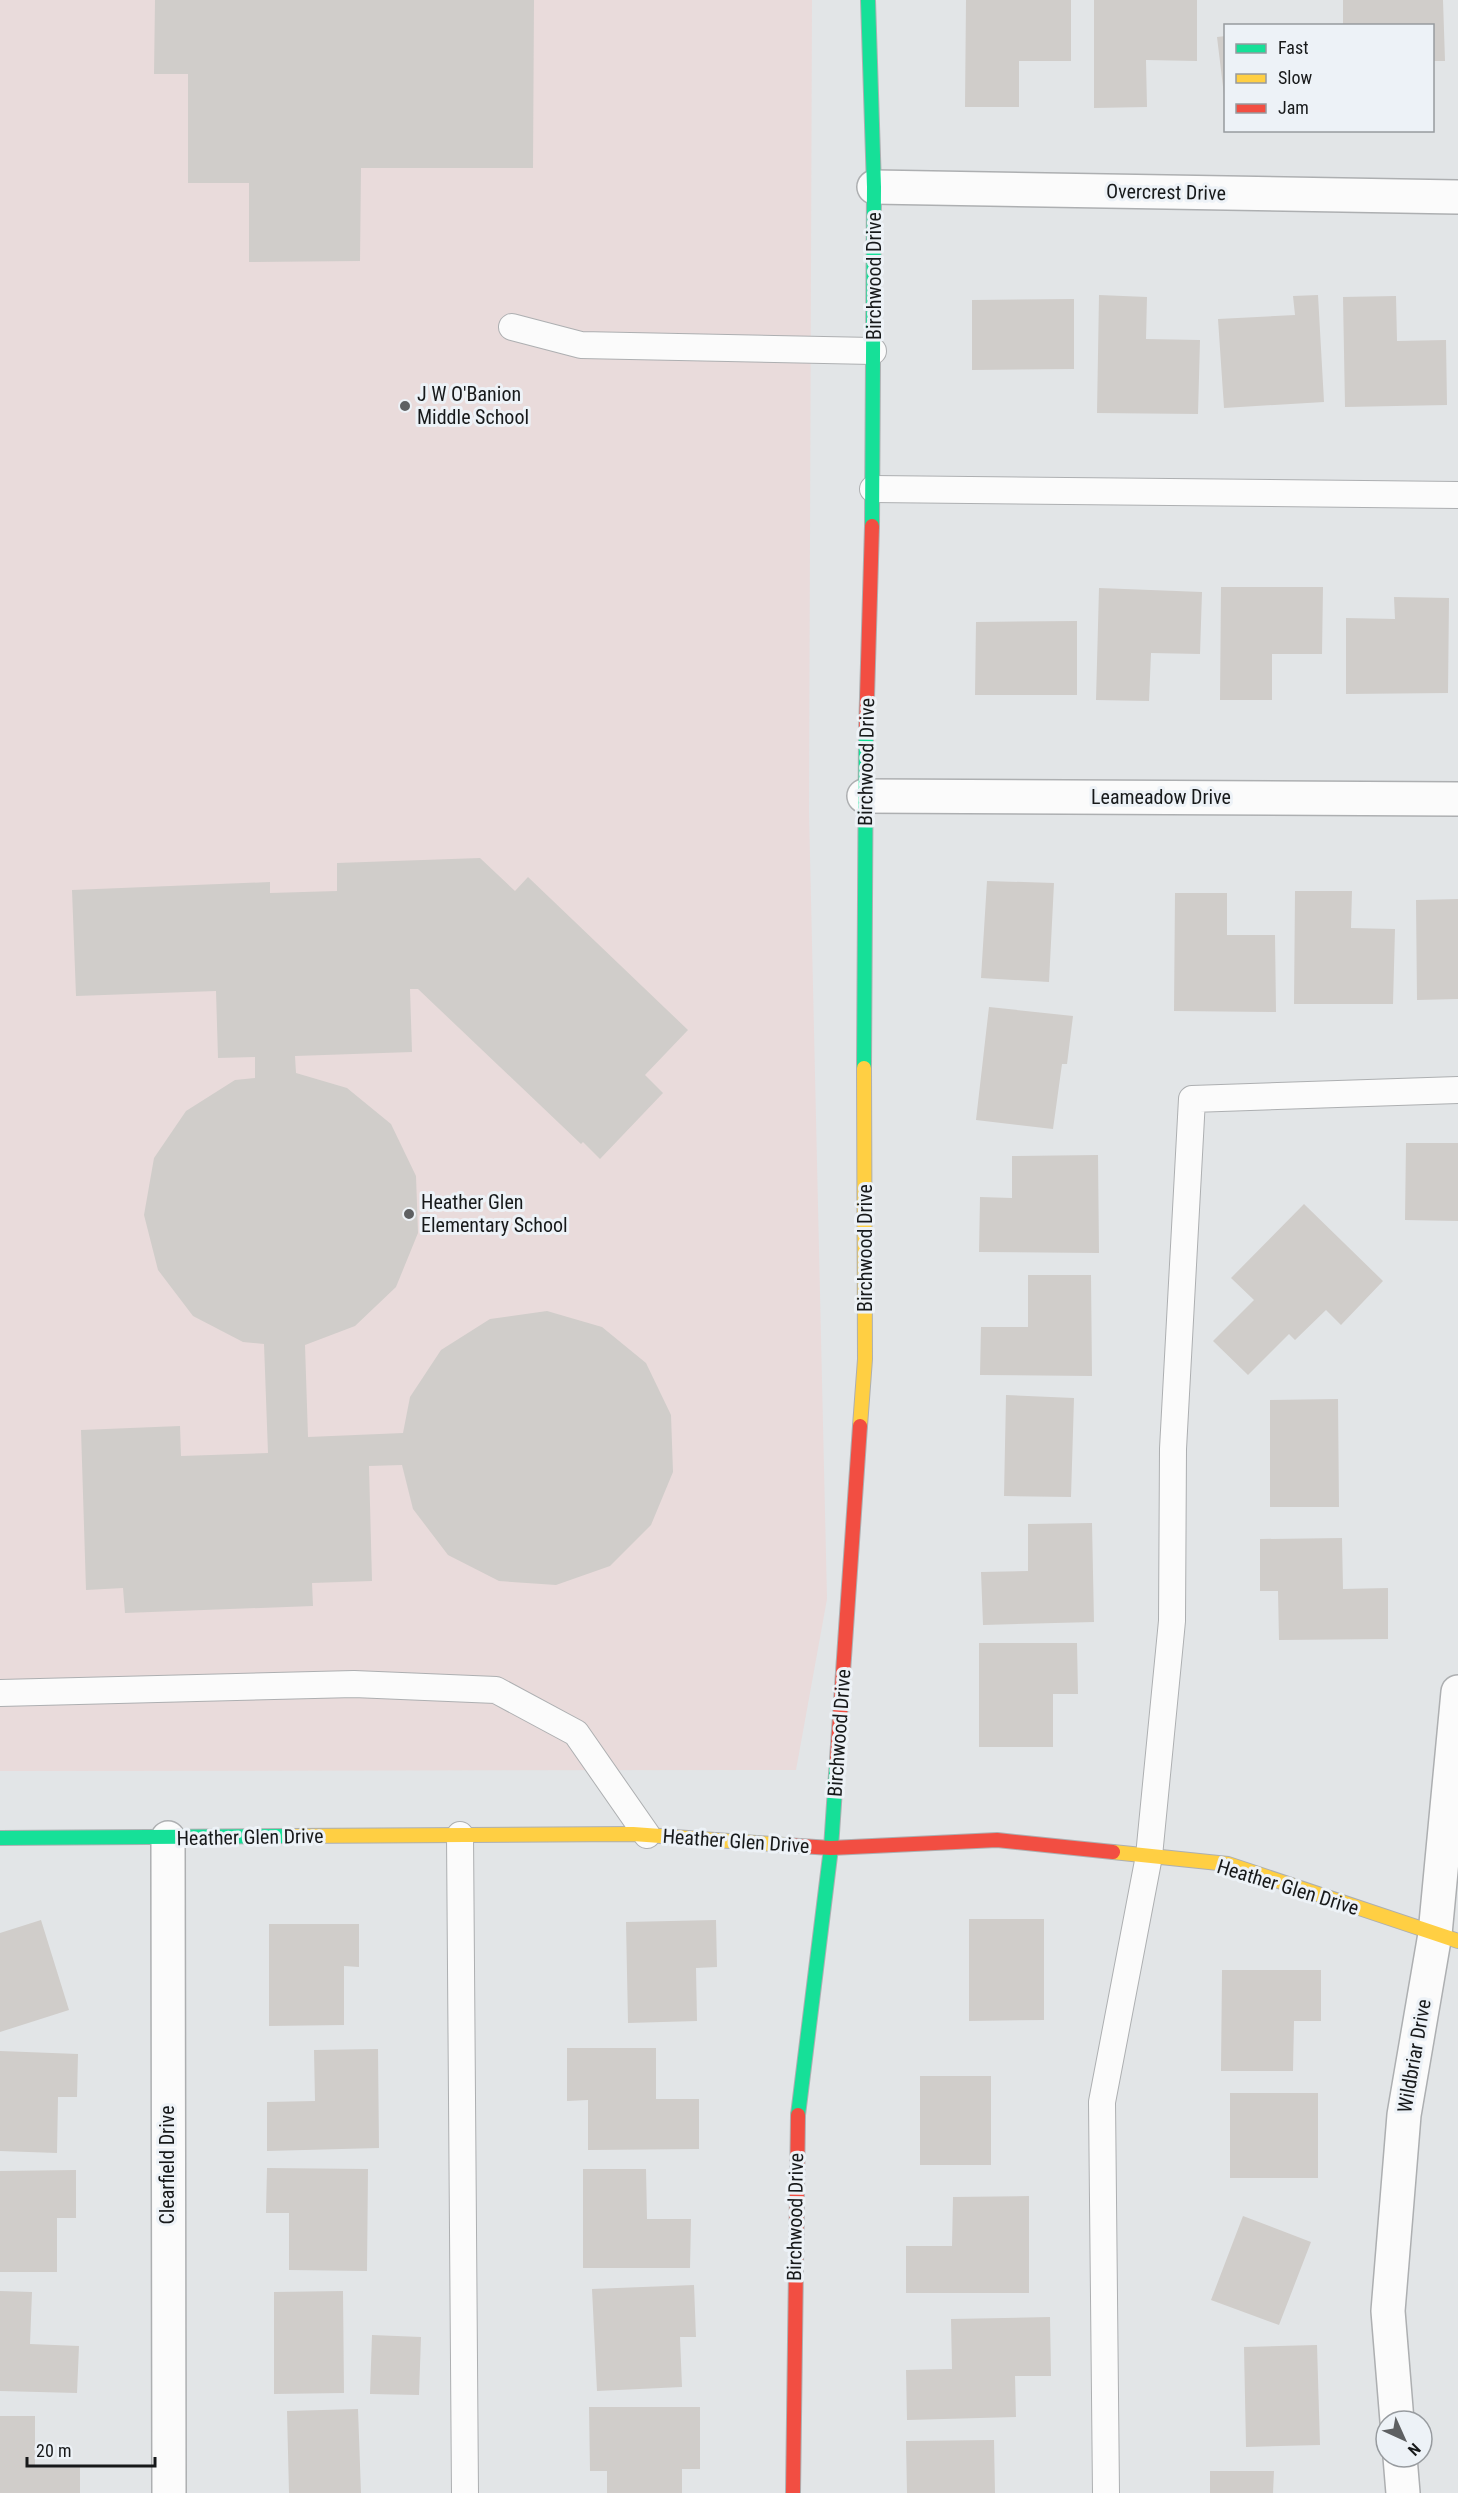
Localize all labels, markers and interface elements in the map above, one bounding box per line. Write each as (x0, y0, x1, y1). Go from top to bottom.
legend (1224, 24, 1434, 132)
text: Fast (1278, 37, 1309, 58)
text: Slow (1278, 67, 1313, 88)
text: Jam (1278, 97, 1309, 118)
street label: Overcrest Drive (1106, 179, 1226, 205)
street label: Birchwood Drive (862, 212, 886, 340)
place label: J W O'Banion Middle School (417, 382, 529, 429)
marker: J W O'Banion Middle School (398, 399, 412, 413)
street label: Birchwood Drive (853, 698, 879, 826)
street label: Leameadow Drive (1091, 785, 1231, 809)
street label: Birchwood Drive (853, 1184, 877, 1312)
place label: Heather Glen Elementary School (421, 1190, 568, 1237)
marker: Heather Glen Elementary School (402, 1207, 416, 1221)
street label: Birchwood Drive (823, 1668, 855, 1798)
street label: Heather Glen Drive (176, 1824, 324, 1850)
street label: Heather Glen Drive (662, 1824, 810, 1858)
street label: Heather Glen Drive (1214, 1854, 1362, 1920)
street label: Wildbriar Drive (1392, 1997, 1436, 2115)
street label: Clearfield Drive (155, 2105, 179, 2225)
street label: Birchwood Drive (782, 2153, 808, 2281)
north arrow (1374, 2409, 1434, 2469)
scale bar (27, 2430, 154, 2468)
text: N (1404, 2439, 1424, 2459)
text: 20 m (36, 2440, 71, 2461)

